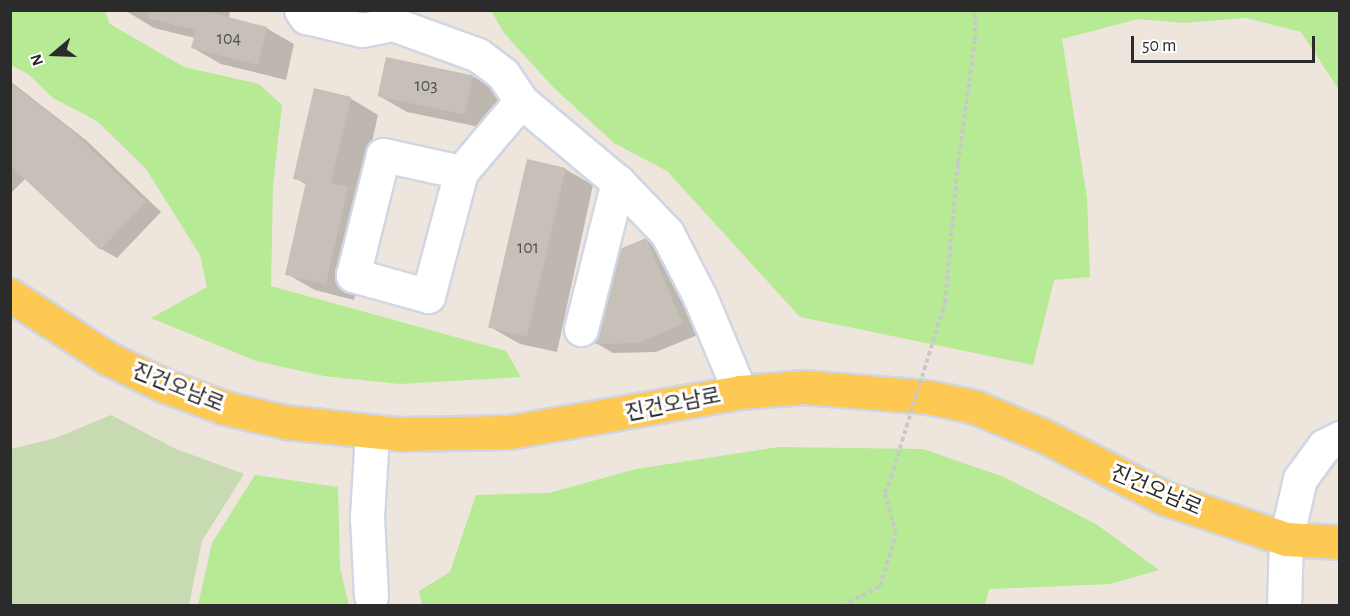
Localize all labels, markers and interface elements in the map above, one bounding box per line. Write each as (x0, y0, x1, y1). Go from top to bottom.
north arrow (24, 24, 84, 84)
scale bar (1134, 24, 1318, 62)
house number: 104 (217, 28, 241, 50)
text: 50 m (1142, 37, 1176, 55)
text: N (28, 52, 46, 68)
house number: 103 (414, 75, 438, 97)
house number: 101 (517, 237, 539, 259)
street label: 진건오남로 (128, 358, 228, 418)
street label: 진건오남로 (623, 383, 723, 427)
street label: 진건오남로 (1107, 461, 1205, 521)

